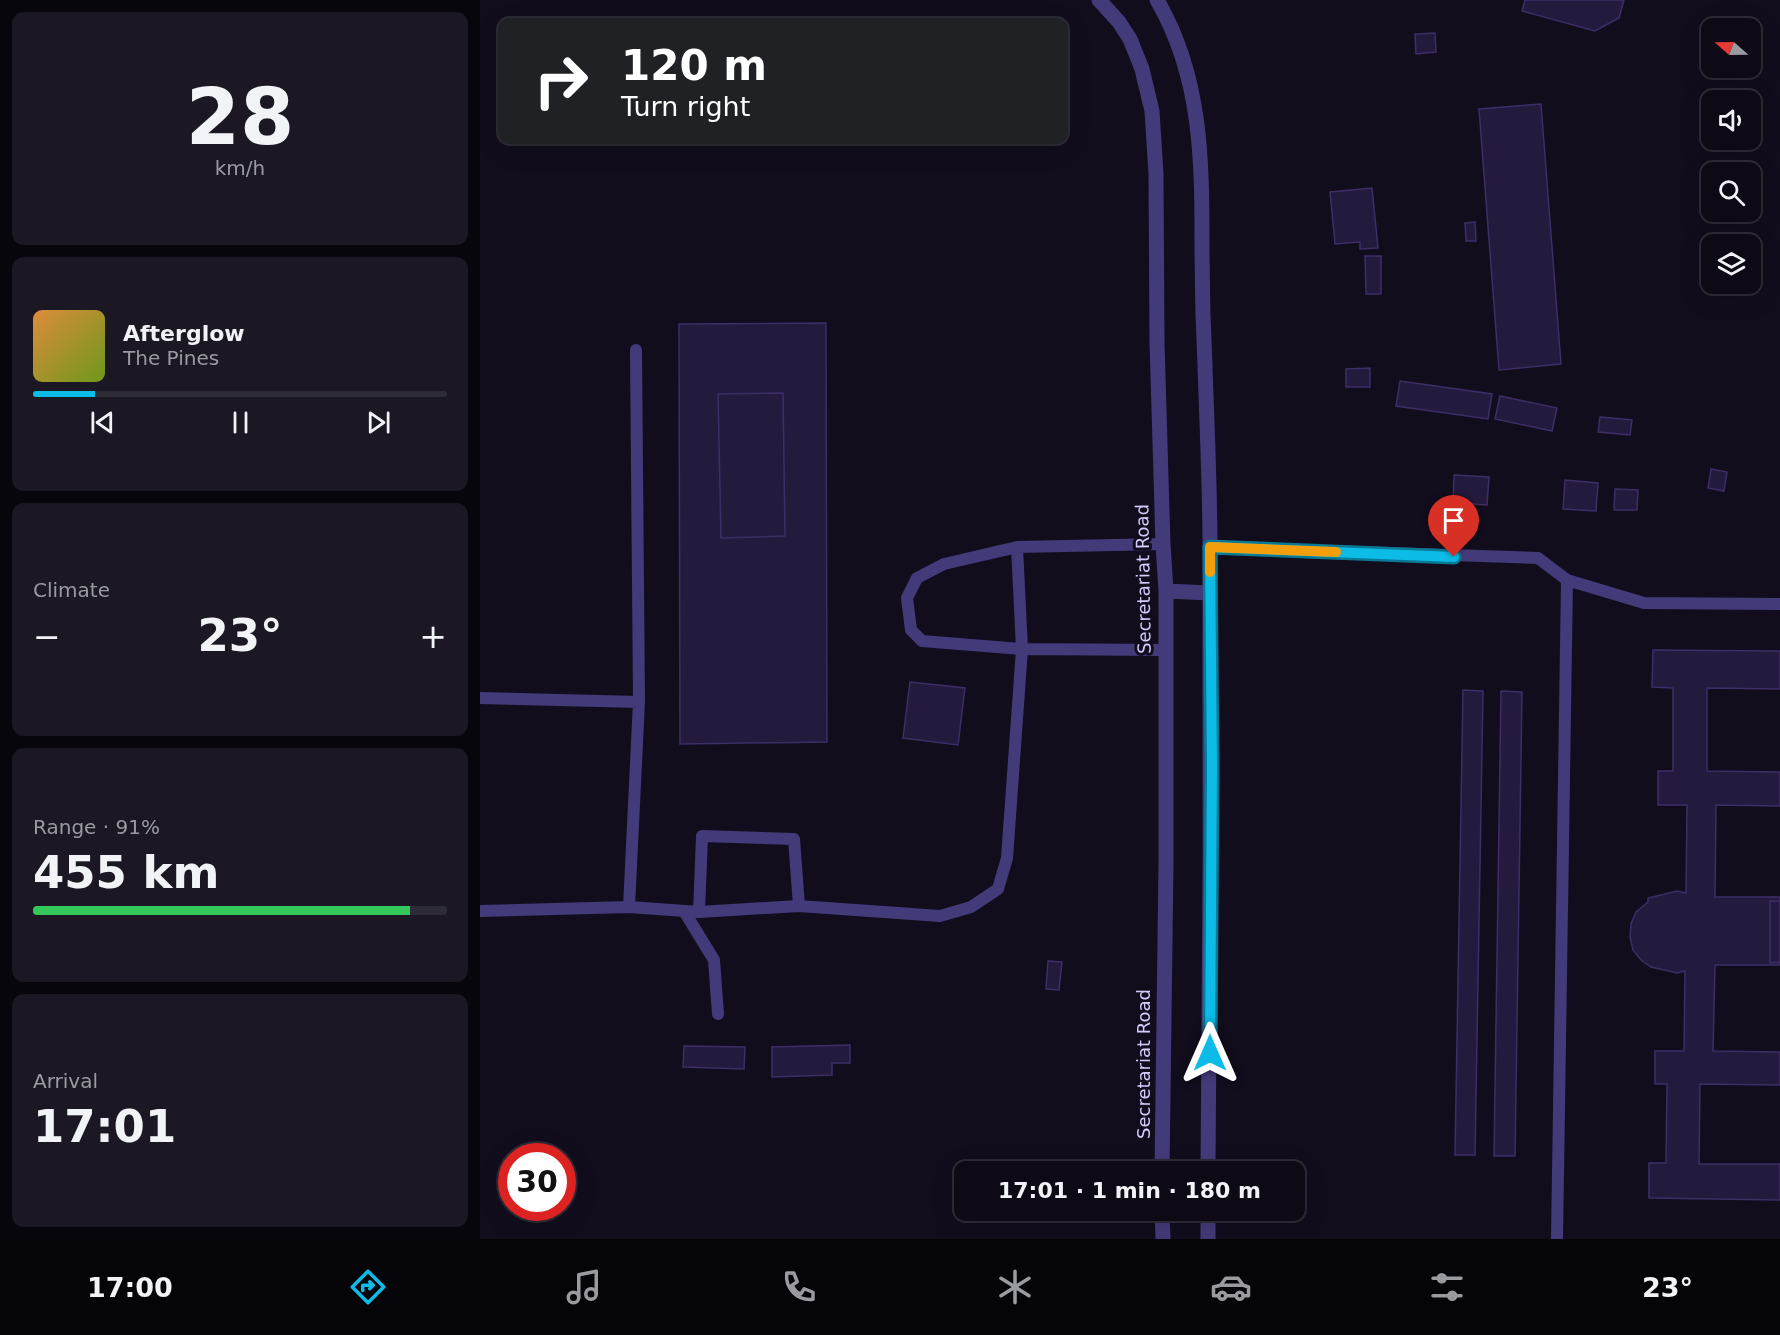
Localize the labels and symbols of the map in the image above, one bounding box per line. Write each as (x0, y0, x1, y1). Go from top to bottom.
north arrow (1701, 18, 1761, 78)
pin (1428, 495, 1479, 557)
street label: Secretariat Road (1131, 504, 1155, 654)
street label: Secretariat Road (1133, 989, 1154, 1139)
position arrow (1178, 1021, 1242, 1085)
speed limit sign: 30 (498, 1143, 576, 1221)

